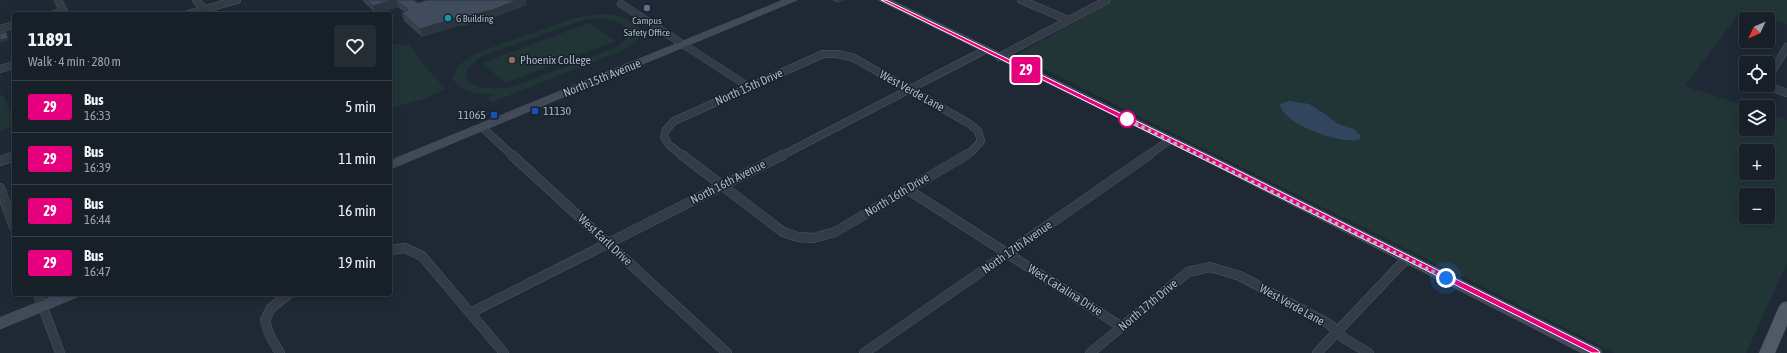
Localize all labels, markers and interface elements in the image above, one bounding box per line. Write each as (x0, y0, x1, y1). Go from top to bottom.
marker: Campus Safety Office (642, 3, 652, 13)
north arrow (1739, 12, 1775, 48)
map controls (1739, 12, 1775, 224)
marker: G Building (443, 13, 453, 23)
place label: G Building (456, 13, 494, 24)
place label: Campus Safety Office (624, 15, 671, 38)
button: heart (334, 25, 376, 67)
text: 11891 (28, 28, 73, 50)
place label: Phoenix College (520, 53, 591, 67)
text: Walk · 4 min · 280 m (28, 54, 121, 69)
marker: Phoenix College (507, 55, 517, 65)
street label: North 15th Avenue (561, 56, 643, 100)
button: locate (1739, 56, 1775, 92)
line badge: 29 (1008, 57, 1044, 83)
text: 29 (1019, 62, 1033, 78)
street label: North 15th Drive (713, 66, 785, 108)
street label: West Verde Lane (877, 67, 947, 115)
text: Bus (84, 91, 104, 108)
text: 5 min (345, 98, 376, 115)
text: 29 (43, 99, 57, 115)
button: layers (1739, 100, 1775, 136)
place label: 11130 (543, 104, 572, 118)
marker: 11130 (530, 106, 540, 116)
text: 16:33 (84, 108, 111, 123)
place label: 11065 (458, 108, 486, 122)
marker: 11065 (489, 110, 499, 120)
unlabelled marker (1118, 110, 1136, 128)
text: Bus (84, 143, 104, 160)
button: + (1739, 144, 1775, 180)
text: 11 min (338, 150, 376, 167)
text: 29 (43, 151, 57, 167)
street label: North 16th Avenue (688, 157, 768, 207)
text: 16:39 (84, 160, 111, 175)
street label: North 16th Drive (862, 170, 932, 220)
button: − (1739, 188, 1775, 224)
text: Bus (84, 195, 104, 212)
text: 16 min (338, 202, 376, 219)
text: 29 (43, 203, 57, 219)
street label: West Earll Drive (575, 211, 635, 269)
text: 16:44 (84, 212, 111, 227)
street label: North 17th Avenue (979, 218, 1055, 276)
text: Bus (84, 247, 104, 264)
text: 19 min (338, 254, 376, 271)
text: 29 (43, 255, 57, 271)
street label: West Catalina Drive (1025, 261, 1105, 319)
text: 16:47 (84, 264, 111, 279)
your location (1436, 268, 1456, 288)
street label: North 17th Drive (1116, 276, 1180, 334)
street label: West Verde Lane (1257, 281, 1327, 329)

